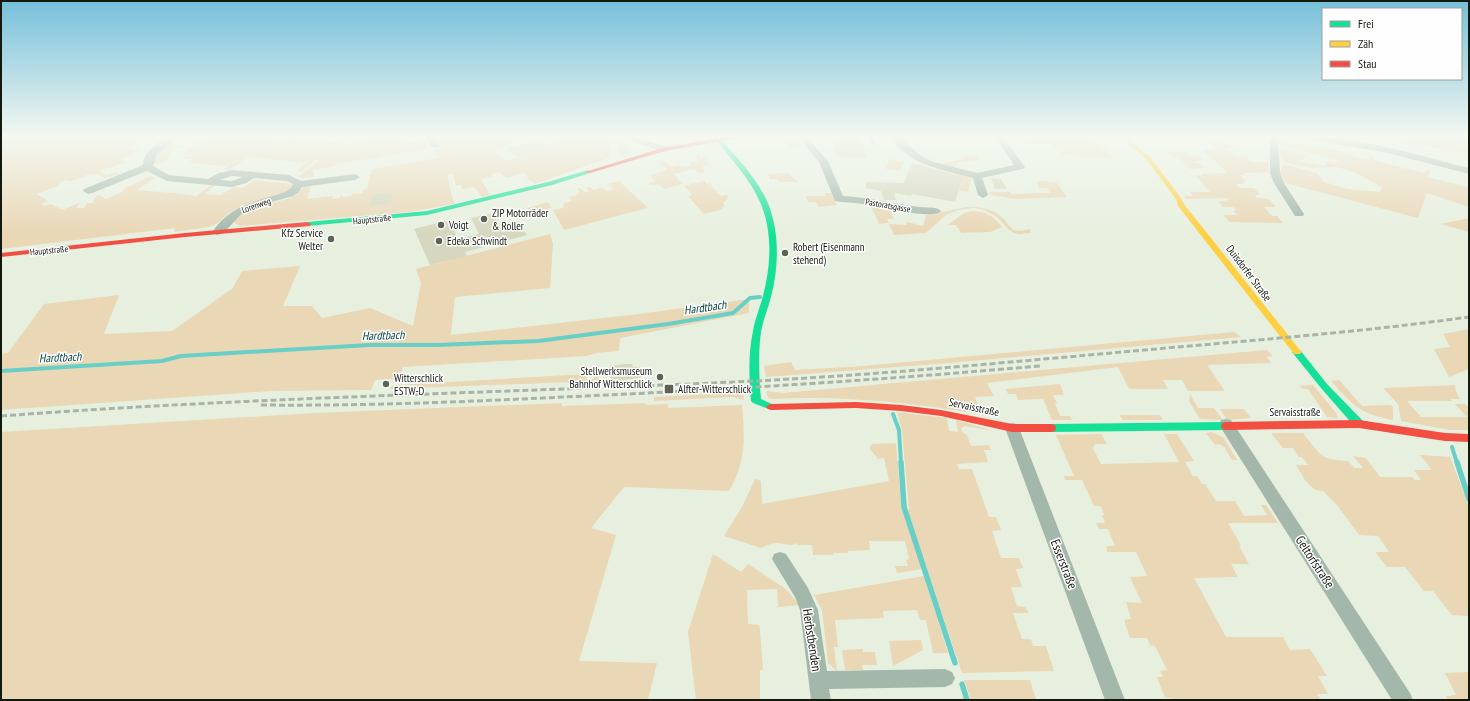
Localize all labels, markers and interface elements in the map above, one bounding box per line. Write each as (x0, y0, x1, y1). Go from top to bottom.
legend (1322, 8, 1462, 80)
text: Frei (1358, 16, 1374, 31)
text: Zäh (1358, 36, 1373, 51)
text: Stau (1358, 56, 1376, 71)
street label: Lorenweg (240, 195, 272, 215)
street label: Pastoratsgasse (865, 196, 912, 214)
place label: ZIP Motorräder & Roller (492, 206, 549, 233)
street label: Hauptstraße (352, 211, 392, 226)
marker: ZIP Motorräder & Roller (479, 214, 489, 224)
place label: Voigt (448, 218, 468, 232)
marker: Voigt (436, 220, 446, 230)
place label: Kfz Service Welter (282, 226, 323, 253)
marker: Kfz Service Welter (326, 234, 336, 244)
place label: Edeka Schwindt (447, 234, 507, 248)
marker: Edeka Schwindt (434, 236, 444, 246)
place label: Robert (Eisenmann stehend) (793, 240, 865, 267)
street label: Duisdorfer Straße (1223, 242, 1275, 304)
street label: Hauptstraße (29, 243, 69, 257)
marker: Robert (Eisenmann stehend) (780, 248, 790, 258)
water label: Hardtbach (683, 297, 728, 317)
water label: Hardtbach (361, 327, 405, 343)
water label: Hardtbach (38, 348, 82, 366)
place label: Stellwerksmuseum Bahnhof Witterschlick (569, 364, 653, 391)
place label: Witterschlick ESTW-D (394, 371, 444, 398)
marker: Stellwerksmuseum Bahnhof Witterschlick (655, 372, 665, 382)
marker: Witterschlick ESTW-D (381, 379, 391, 389)
place label: Alfter-Witterschlick (678, 382, 752, 396)
marker: Alfter-Witterschlick (663, 383, 675, 395)
street label: Servaisstraße (948, 395, 1001, 419)
street label: Servaisstraße (1269, 405, 1321, 419)
street label: Geltorfstraße (1292, 533, 1338, 591)
street label: Esserstraße (1047, 537, 1081, 591)
street label: Herbstbenden (799, 608, 825, 673)

